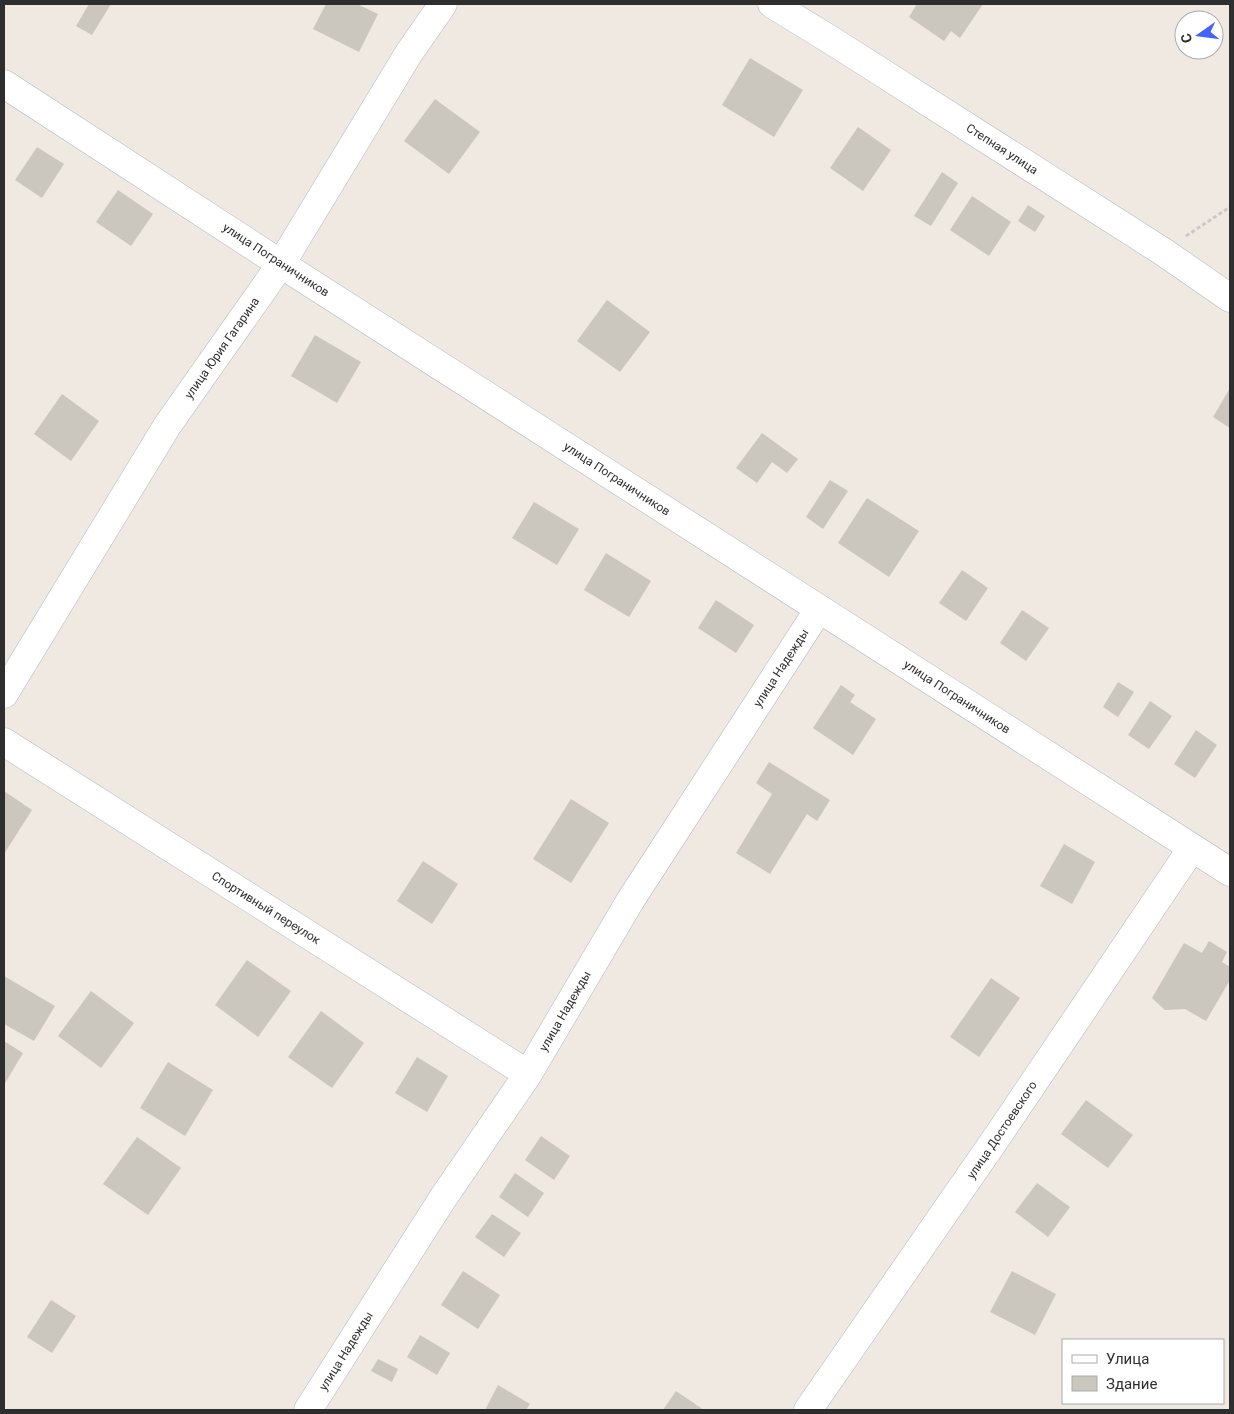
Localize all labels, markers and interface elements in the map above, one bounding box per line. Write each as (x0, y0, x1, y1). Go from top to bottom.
north arrow (1174, 10, 1224, 60)
text: С (1178, 32, 1195, 45)
street label: Степная улица (964, 121, 1040, 177)
street label: улица Пограничников (220, 220, 332, 300)
street label: улица Юрия Гагарина (182, 295, 262, 401)
street label: улица Пограничников (561, 439, 673, 519)
street label: улица Надежды (751, 626, 811, 710)
street label: улица Пограничников (901, 657, 1013, 737)
street label: Спортивный переулок (209, 869, 323, 947)
street label: улица Надежды (536, 968, 594, 1054)
street label: улица Достоевского (964, 1078, 1040, 1182)
street label: улица Надежды (316, 1309, 376, 1393)
legend (1062, 1339, 1224, 1404)
text: Улица (1106, 1350, 1149, 1368)
text: Здание (1106, 1375, 1157, 1393)

